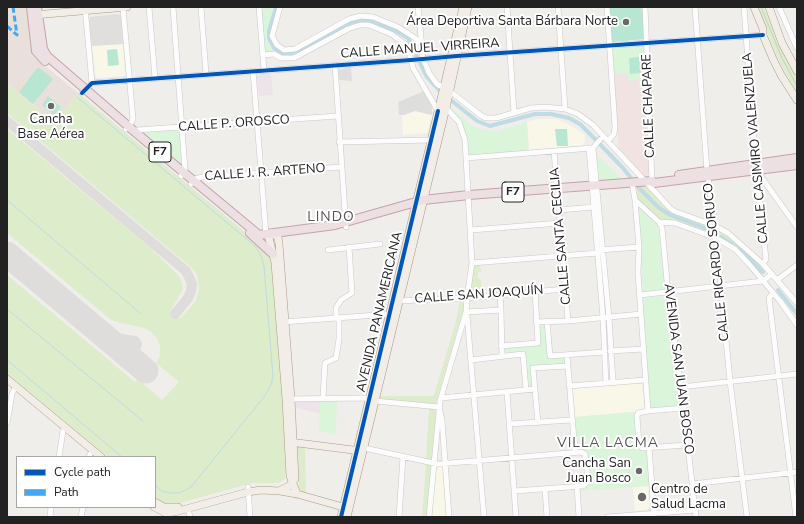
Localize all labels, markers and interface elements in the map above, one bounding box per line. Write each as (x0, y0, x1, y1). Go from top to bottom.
place label: Área Deportiva Santa Bárbara Norte (406, 14, 618, 30)
marker: Área Deportiva Santa Bárbara Norte (621, 17, 631, 27)
street label: CALLE MANUEL VIRREIRA (340, 36, 500, 62)
street label: CALLE CASIMIRO VALENZUELA (740, 52, 772, 244)
street label: CALLE CHAPARE (639, 54, 659, 158)
marker: Cancha Base Aérea (46, 101, 56, 111)
place label: Cancha Base Aérea (18, 112, 84, 143)
street label: CALLE P. OROSCO (178, 112, 290, 136)
road number: F7 (149, 142, 171, 162)
street label: CALLE J. R. ARTENO (204, 161, 326, 185)
street label: CALLE SANTA CECILIA (547, 167, 575, 305)
road number: F7 (502, 182, 524, 202)
street label: CALLE RICARDO SORUCO (701, 182, 733, 342)
district label: LINDO (307, 210, 355, 226)
street label: AVENIDA PANAMERICANA (354, 230, 406, 394)
street label: CALLE SAN JOAQUÍN (414, 283, 544, 307)
street label: AVENIDA SAN JUAN BOSCO (660, 283, 696, 455)
district label: VILLA LACMA (557, 436, 659, 452)
legend (16, 456, 156, 508)
place label: Cancha San Juan Bosco (562, 456, 631, 487)
text: Cycle path (54, 464, 111, 480)
marker: Cancha San Juan Bosco (634, 466, 644, 476)
place label: Centro de Salud Lacma (651, 482, 726, 513)
text: Path (54, 484, 79, 500)
marker: Centro de Salud Lacma (636, 491, 648, 503)

